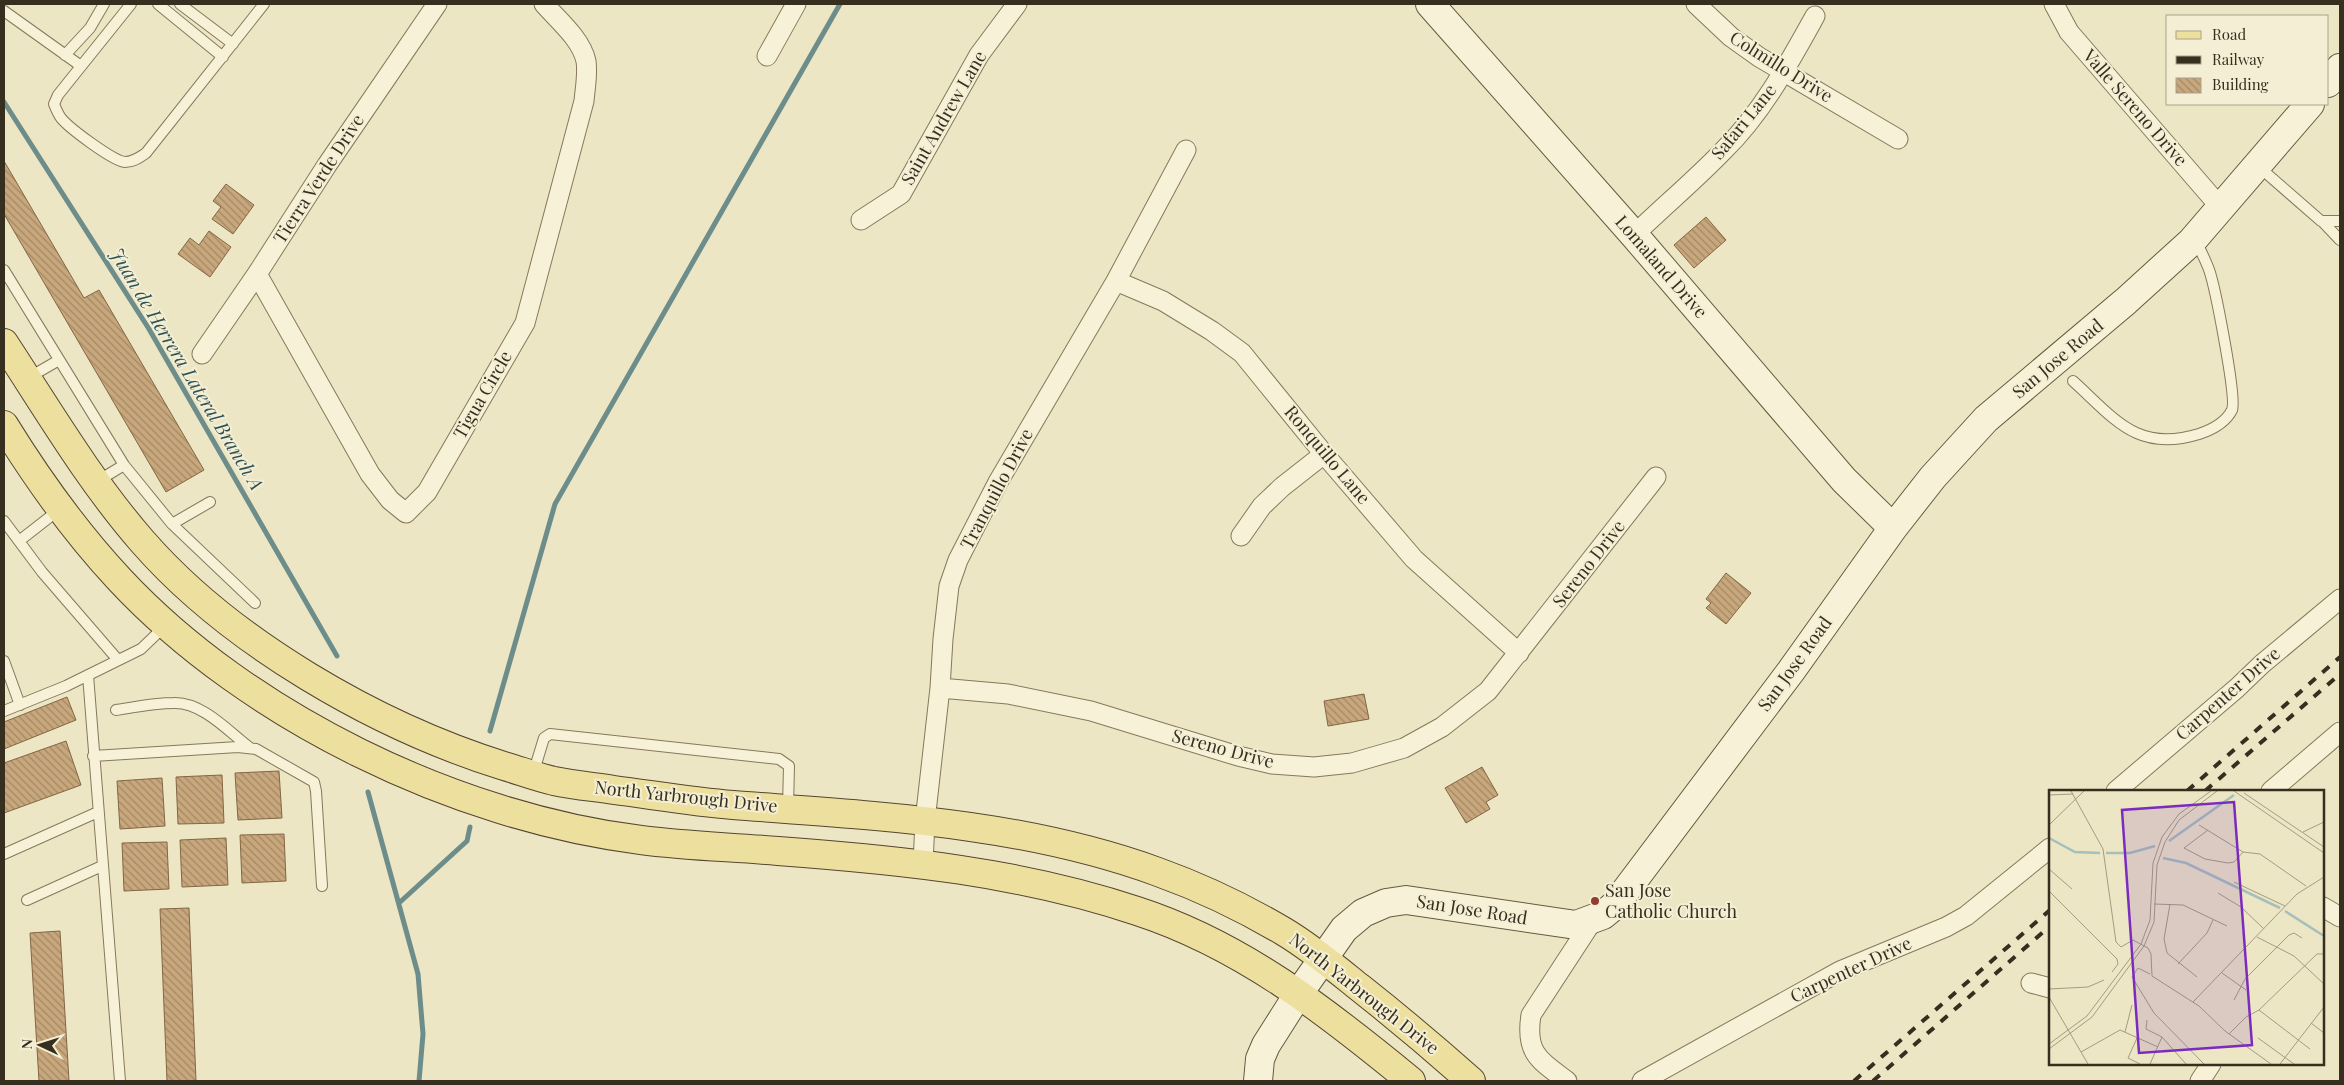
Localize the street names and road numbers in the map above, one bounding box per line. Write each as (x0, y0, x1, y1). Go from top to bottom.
street label: Colmillo Drive (1726, 25, 1837, 107)
street label: Valle Sereno Drive (2078, 43, 2193, 171)
street label: Saint Andrew Lane (895, 46, 991, 189)
street label: Safari Lane (1705, 79, 1781, 164)
street label: Tierra Verde Drive (267, 109, 369, 248)
street label: Lomaland Drive (1610, 210, 1713, 323)
street label: San Jose Road (2007, 313, 2108, 403)
street label: Tigua Circle (447, 346, 517, 443)
street label: Ronquillo Lane (1279, 400, 1376, 509)
street label: Tranquillo Drive (954, 424, 1038, 553)
street label: Sereno Drive (1547, 515, 1630, 612)
street label: San Jose Road (1752, 611, 1837, 716)
street label: Carpenter Drive (2170, 641, 2285, 745)
street label: Sereno Drive (1170, 723, 1277, 773)
street label: North Yarbrough Drive (593, 774, 779, 818)
street label: San Jose Road (1415, 888, 1530, 930)
street label: North Yarbrough Drive (1285, 927, 1444, 1059)
street label: Carpenter Drive (1786, 930, 1915, 1008)

